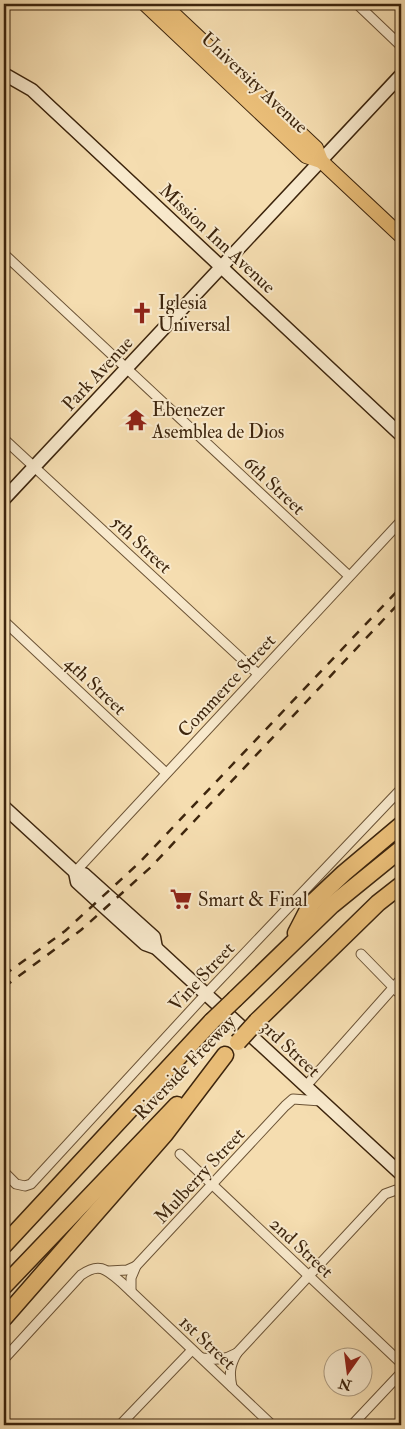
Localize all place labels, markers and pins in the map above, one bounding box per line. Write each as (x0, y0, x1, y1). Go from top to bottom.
place label: Iglesia Universal (158, 291, 231, 337)
church icon: Iglesia Universal (129, 300, 155, 326)
place label: Ebenezer Asemblea de Dios (151, 398, 284, 444)
temple icon: Ebenezer Asemblea de Dios (123, 407, 149, 433)
supermarket icon: Smart & Final (168, 886, 194, 912)
place label: Smart & Final (198, 888, 308, 912)

